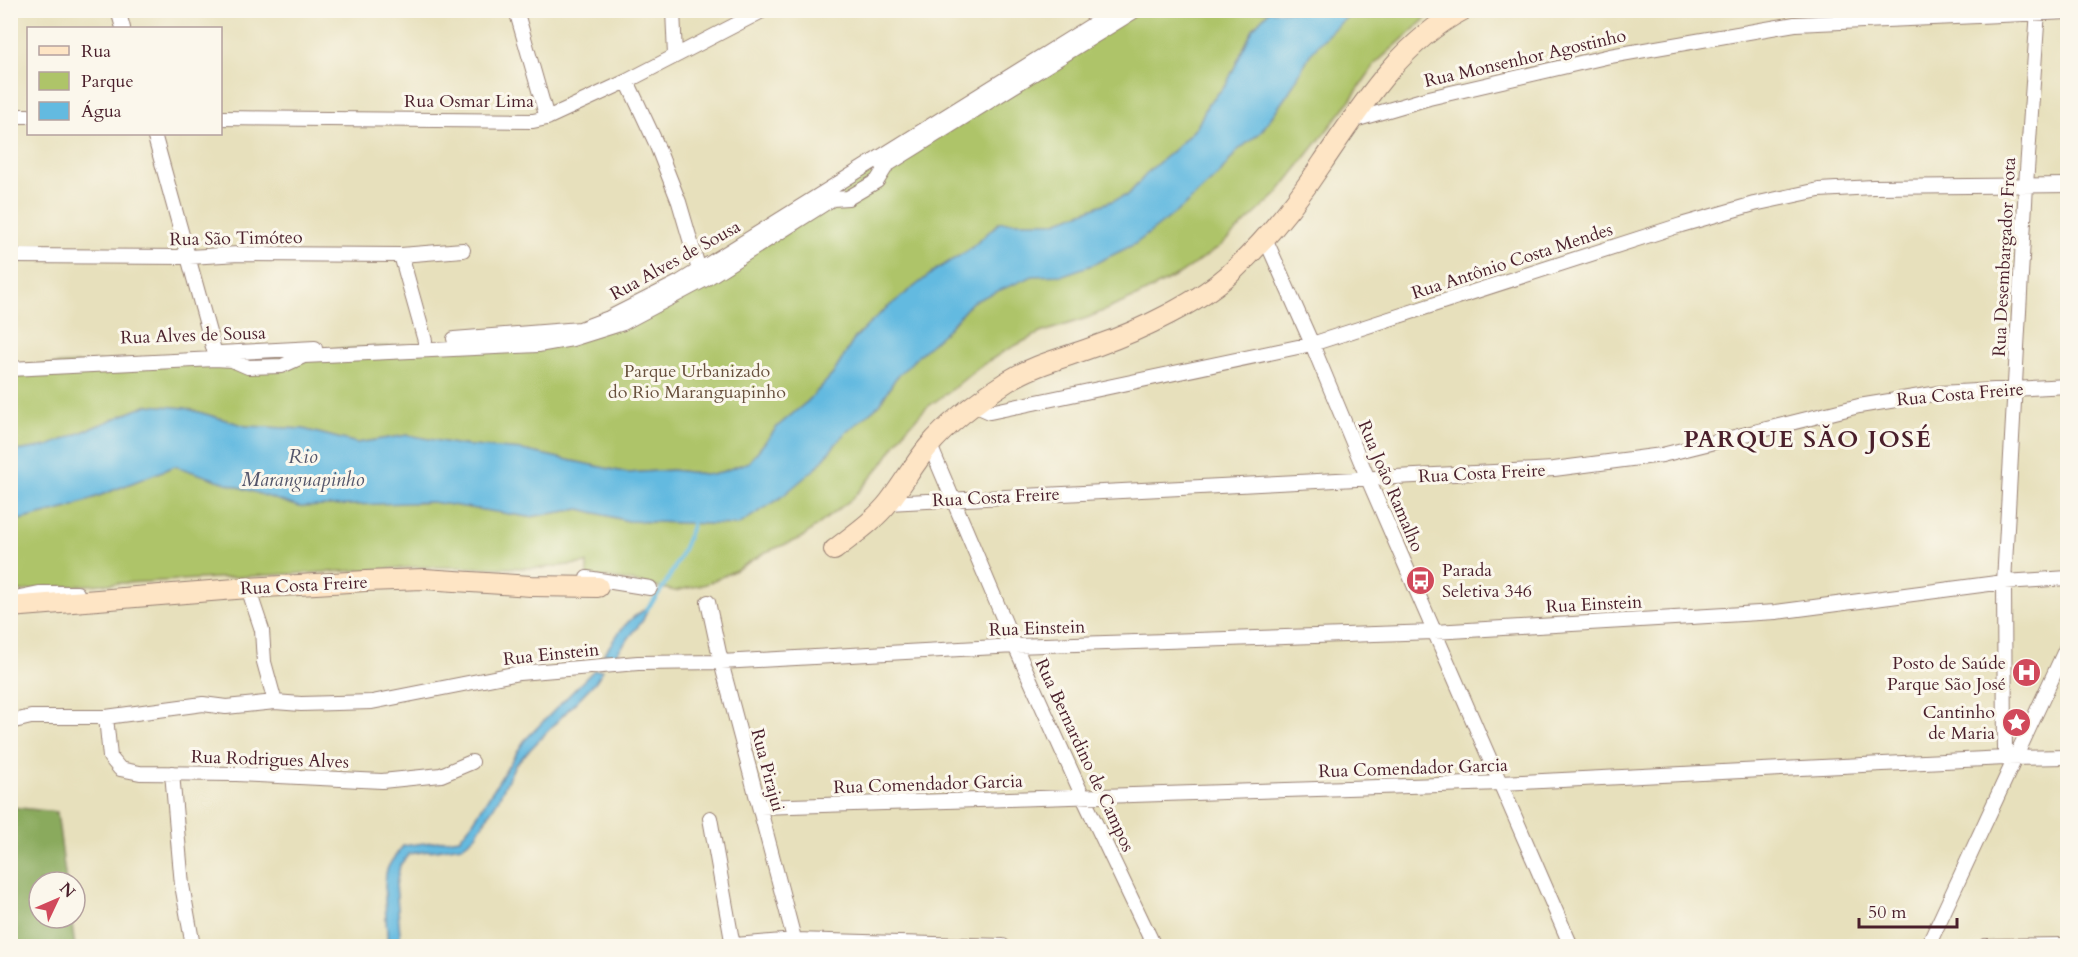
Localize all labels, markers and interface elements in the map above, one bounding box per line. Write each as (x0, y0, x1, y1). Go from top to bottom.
street label: Rua Monsenhor Agostinho (1422, 23, 1629, 94)
legend (27, 27, 222, 135)
text: Rua (81, 39, 111, 64)
text: Parque (81, 69, 134, 94)
street label: Rua Osmar Lima (404, 89, 534, 114)
text: Água (81, 99, 122, 124)
street label: Rua Desembargador Frota (1987, 156, 2022, 357)
street label: Rua Alves de Sousa (606, 214, 745, 307)
street label: Rua Antônio Costa Mendes (1408, 217, 1616, 306)
street label: Rua São Timóteo (169, 225, 303, 252)
street label: Rua Alves de Sousa (120, 320, 266, 351)
park label: Parque Urbanizado do Rio Maranguapinho (608, 359, 786, 405)
street label: Rua Costa Freire (1895, 376, 2025, 413)
street label: Rua João Ramalho (1352, 417, 1430, 556)
district label: PARQUE SĂO JOSÉ (1684, 423, 1932, 456)
water label: Rio Maranguapinho (242, 443, 364, 493)
street label: Rua Costa Freire (1418, 458, 1546, 489)
street label: Rua Costa Freire (932, 482, 1060, 513)
place label: Parada Seletiva 346 (1442, 558, 1532, 604)
bus stop icon: Parada Seletiva 346 (1405, 564, 1437, 596)
street label: Rua Costa Freire (240, 570, 368, 601)
street label: Rua Einstein (1545, 589, 1644, 620)
street label: Rua Einstein (988, 614, 1086, 643)
street label: Rua Einstein (502, 637, 601, 672)
place label: Posto de Saúde Parque São José (1887, 651, 2006, 697)
street label: Rua Bernardino de Campos (1029, 654, 1140, 856)
hospital icon: Posto de Saúde Parque São José (2011, 657, 2043, 689)
place label: Cantinho de Maria (1923, 700, 1995, 746)
place icon: Cantinho de Maria (2000, 706, 2032, 738)
street label: Rua Pirajui (744, 726, 791, 814)
street label: Rua Rodrigues Alves (191, 744, 349, 775)
street label: Rua Comendador Garcia (1318, 753, 1509, 784)
street label: Rua Comendador Garcia (833, 769, 1024, 800)
north arrow (27, 870, 87, 930)
text: N (54, 878, 80, 903)
scale bar (1859, 891, 1956, 929)
text: 50 m (1868, 900, 1907, 925)

